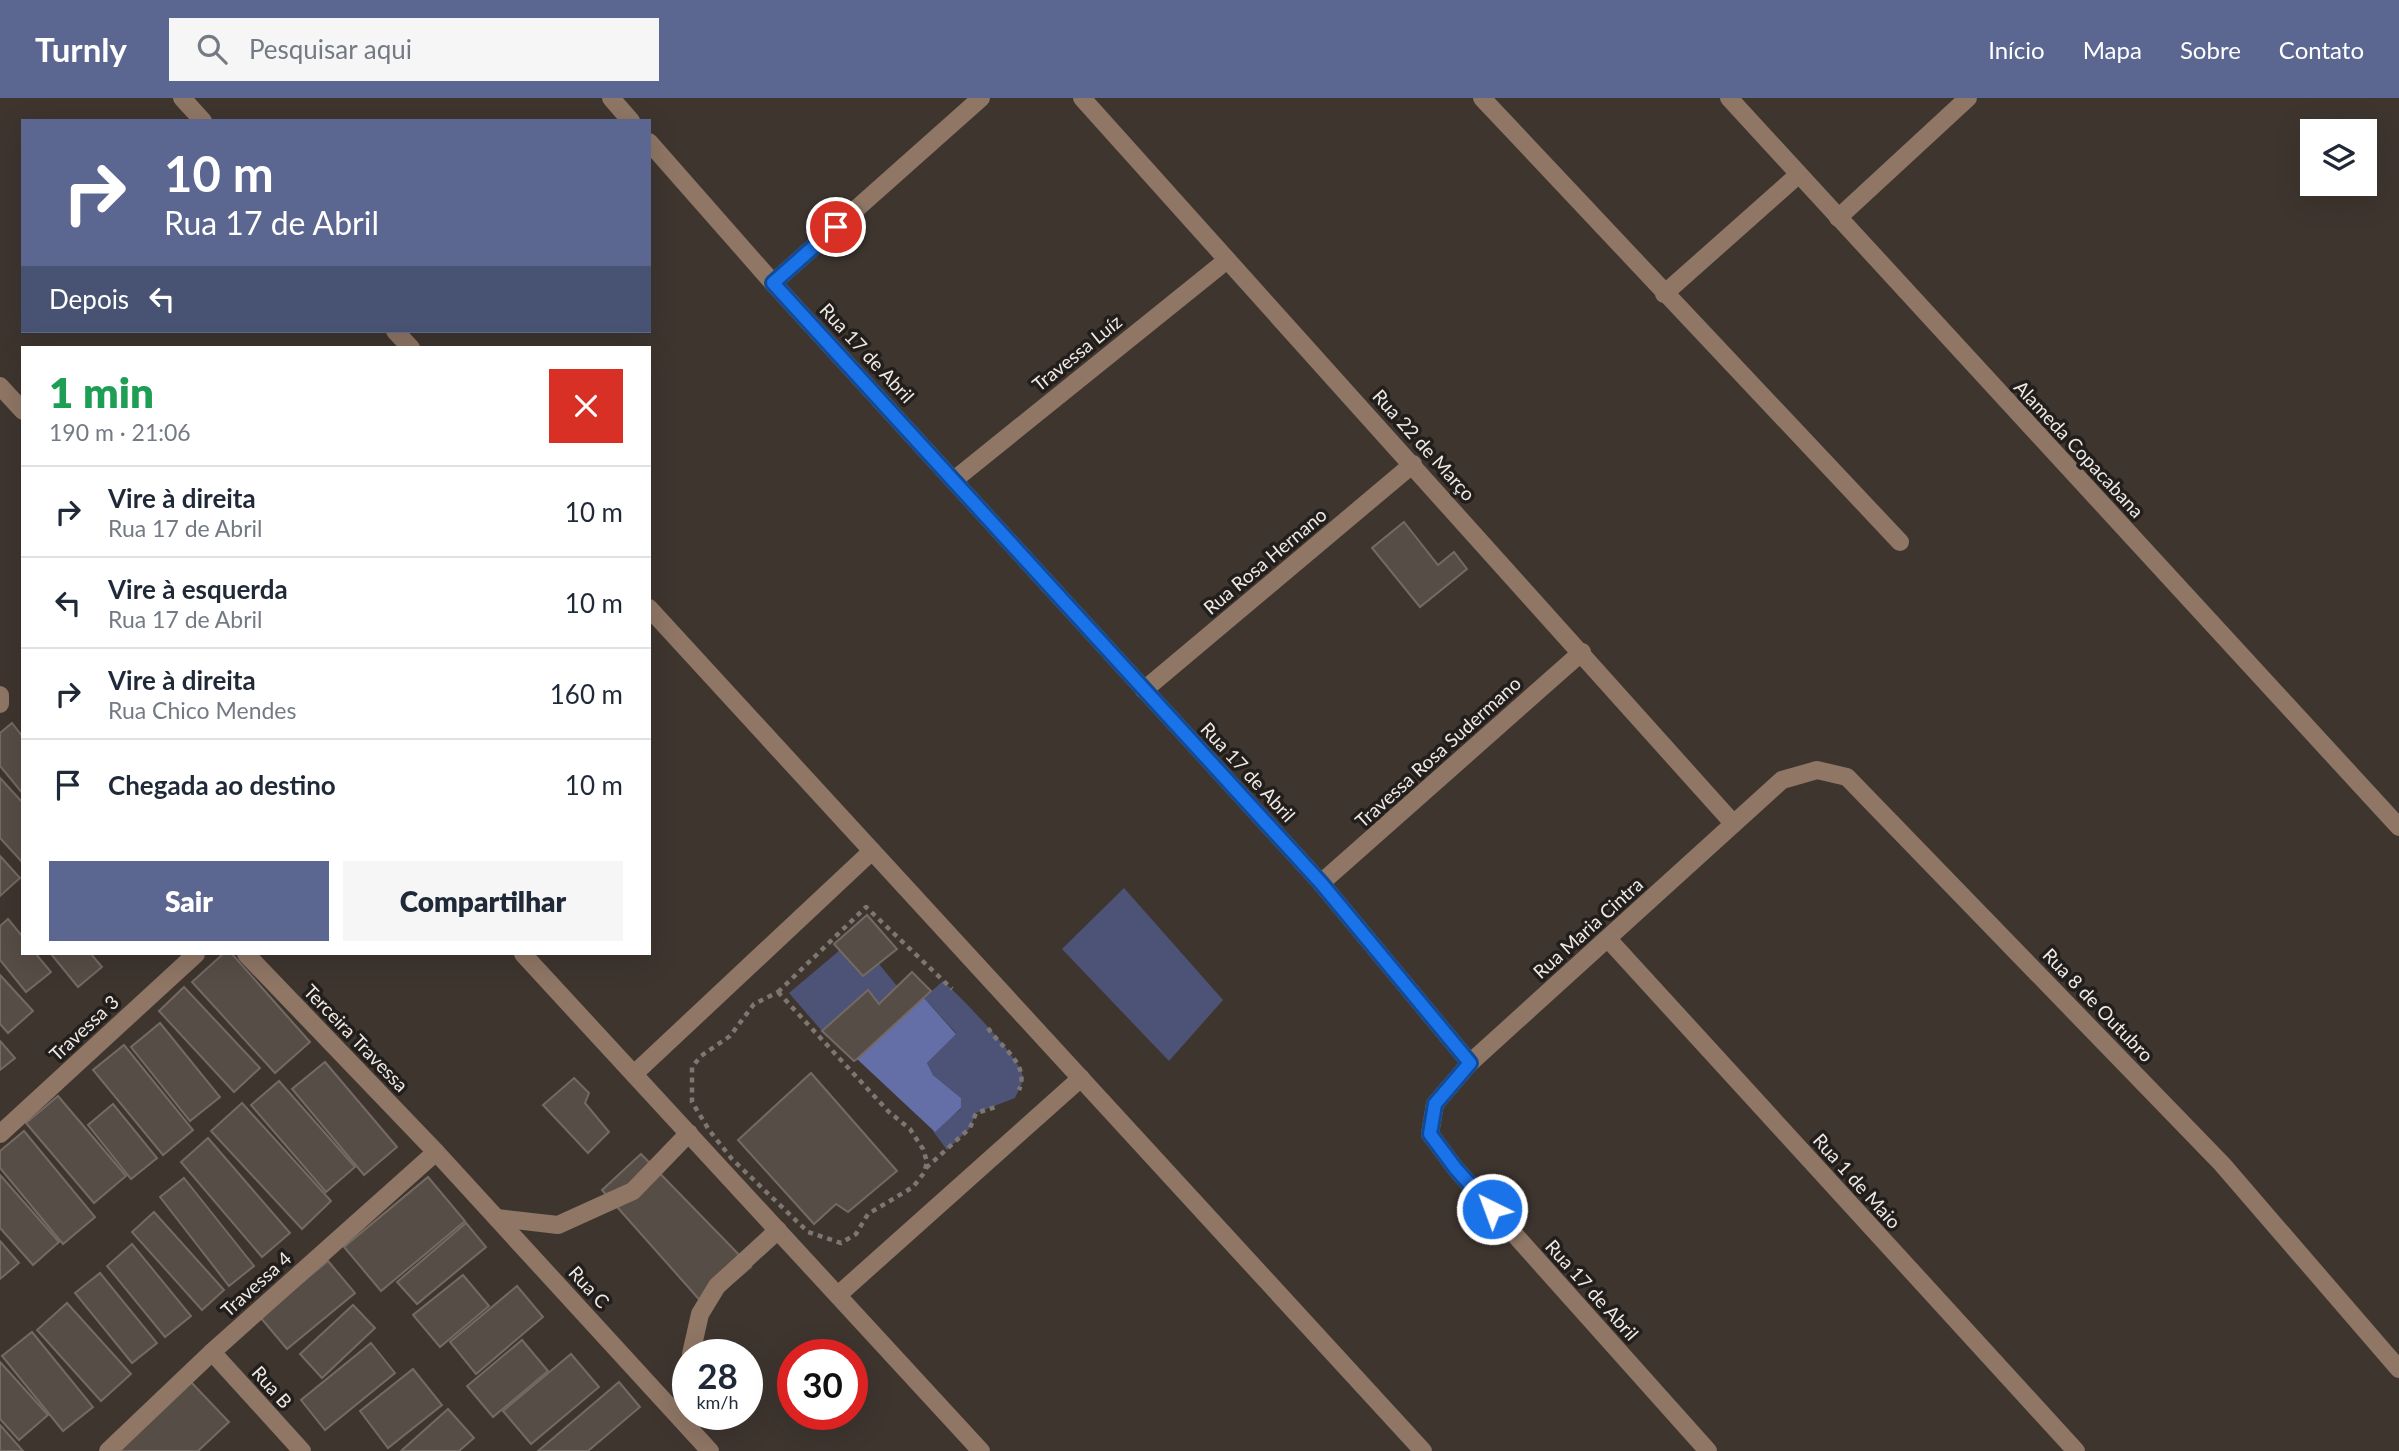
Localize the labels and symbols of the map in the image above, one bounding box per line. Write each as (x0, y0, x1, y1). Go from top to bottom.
pin (806, 197, 866, 257)
street label: Rua 17 de Abril (815, 298, 919, 407)
street label: Travessa Luíz (1027, 310, 1126, 396)
street label: Alameda Copacabana (2010, 375, 2149, 522)
street label: Rua 22 de Março (1368, 384, 1480, 505)
street label: Rua Rosa Hernano (1198, 502, 1331, 619)
street label: Travessa Rosa Sudermano (1350, 671, 1525, 832)
street label: Rua 17 de Abril (1196, 717, 1300, 826)
street label: Rua Maria Cintra (1528, 872, 1647, 983)
street label: Rua 8 de Outubro (2038, 943, 2158, 1066)
street label: Terceira Travessa (299, 979, 413, 1096)
street label: Travessa 3 (44, 990, 123, 1066)
street label: Rua 1 de Maio (1809, 1128, 1906, 1233)
position arrow (1455, 1172, 1529, 1246)
street label: Rua 17 de Abril (1541, 1235, 1644, 1345)
street label: Travessa 4 (216, 1246, 296, 1321)
street label: Rua C (564, 1261, 615, 1313)
speed limit sign: 30 (777, 1339, 868, 1430)
street label: Rua B (248, 1361, 297, 1412)

